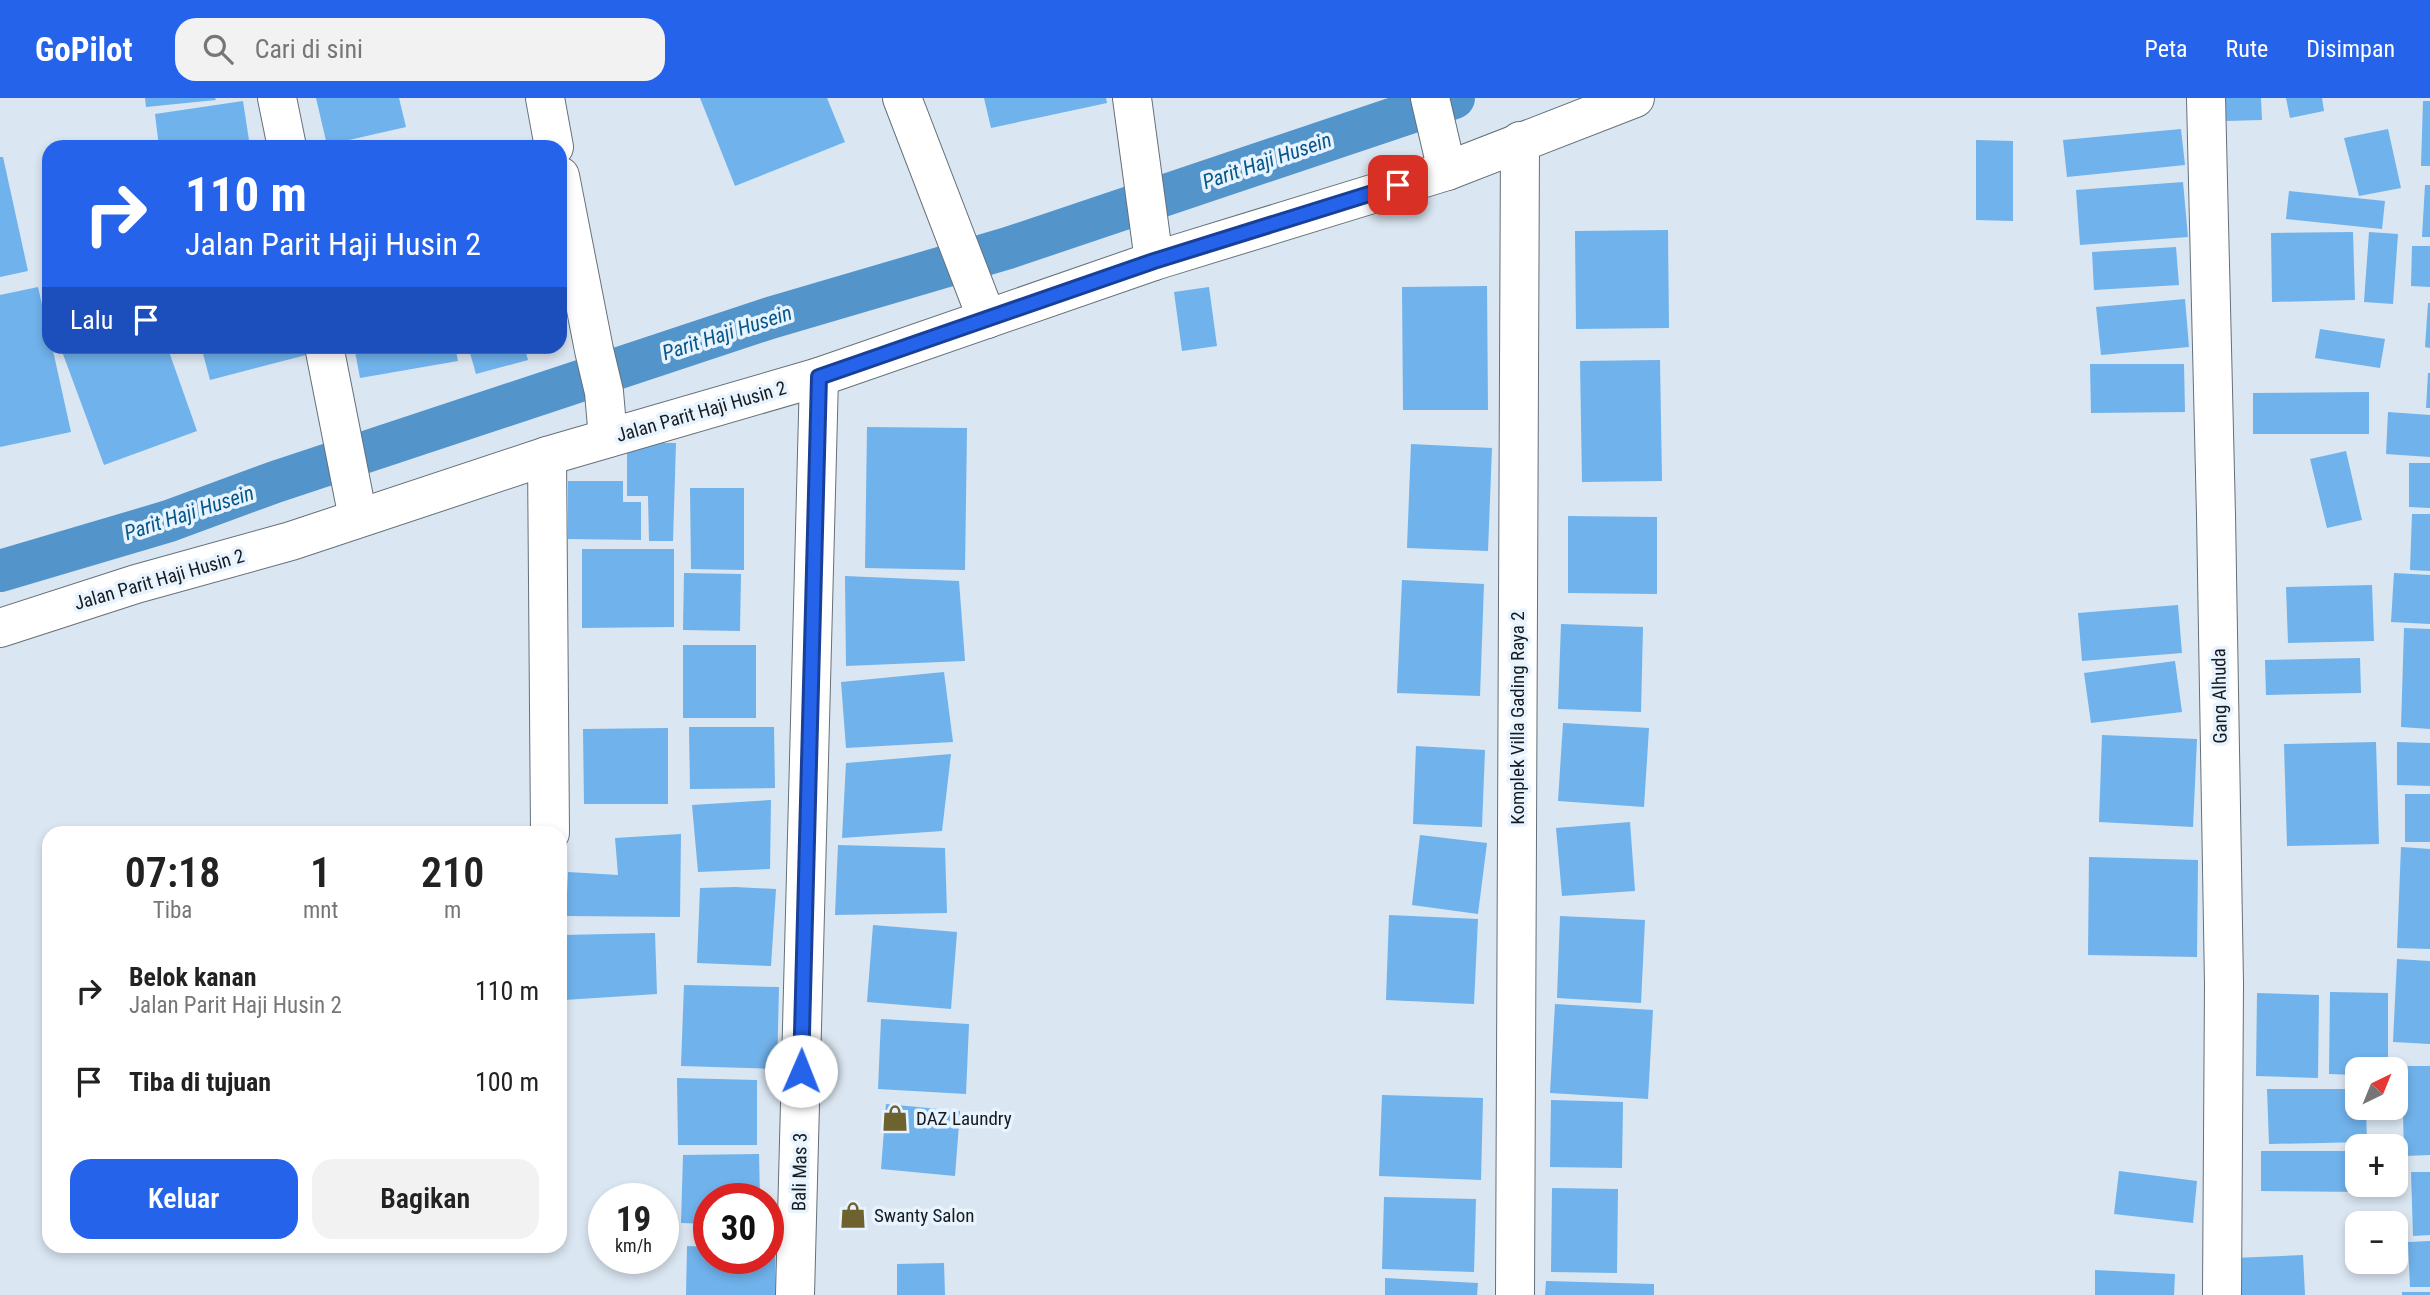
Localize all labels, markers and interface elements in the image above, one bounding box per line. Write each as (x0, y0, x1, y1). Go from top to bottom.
search box (175, 18, 665, 81)
text: GoPilot (35, 30, 133, 69)
icon: search (199, 30, 237, 68)
text: Cari di sini (255, 34, 363, 64)
text: Peta (2145, 35, 2188, 63)
text: Rute (2226, 35, 2268, 63)
text: Disimpan (2306, 35, 2395, 63)
water label: Parit Haji Husein (1199, 128, 1335, 194)
pin (1368, 155, 1428, 215)
text: 110 m (185, 166, 307, 223)
icon: arrive (1379, 166, 1417, 204)
icon: right (70, 168, 161, 259)
text: Jalan Parit Haji Husin 2 (185, 225, 481, 263)
icon: arrive (127, 301, 165, 339)
water label: Parit Haji Husein (659, 301, 795, 365)
text: Lalu (70, 305, 113, 335)
street label: Jalan Parit Haji Husin 2 (613, 376, 789, 447)
water label: Parit Haji Husein (121, 481, 257, 545)
street label: Jalan Parit Haji Husin 2 (71, 544, 247, 615)
street label: Komplek Villa Gading Raya 2 (1506, 611, 1529, 825)
street label: Gang Alhuda (2207, 648, 2232, 744)
text: 07:18 (125, 848, 220, 897)
text: 1 (310, 848, 331, 897)
text: 210 (421, 848, 484, 897)
text: Tiba (153, 897, 192, 924)
text: mnt (303, 897, 338, 924)
text: m (444, 897, 461, 924)
text: Belok kanan (129, 962, 256, 992)
icon: right (70, 972, 108, 1010)
text: 110 m (475, 976, 539, 1006)
text: Jalan Parit Haji Husin 2 (129, 992, 342, 1019)
position arrow (764, 1034, 838, 1108)
north arrow (2345, 1057, 2408, 1120)
map controls (2345, 1057, 2408, 1274)
icon: arrive (70, 1063, 108, 1101)
text: Tiba di tujuan (129, 1067, 271, 1097)
text: 100 m (475, 1067, 539, 1097)
shop icon: DAZ Laundry (880, 1103, 910, 1133)
place label: DAZ Laundry (916, 1107, 1012, 1130)
street label: Bali Mas 3 (787, 1133, 812, 1211)
button: + (2345, 1134, 2408, 1197)
button: Keluar (70, 1159, 298, 1239)
button: Bagikan (312, 1159, 539, 1239)
speed limit sign: 30 (693, 1183, 784, 1274)
text: 19 (616, 1199, 651, 1240)
shop icon: Swanty Salon (838, 1200, 868, 1230)
place label: Swanty Salon (874, 1204, 974, 1227)
button: − (2345, 1211, 2408, 1274)
text: km/h (615, 1235, 652, 1256)

